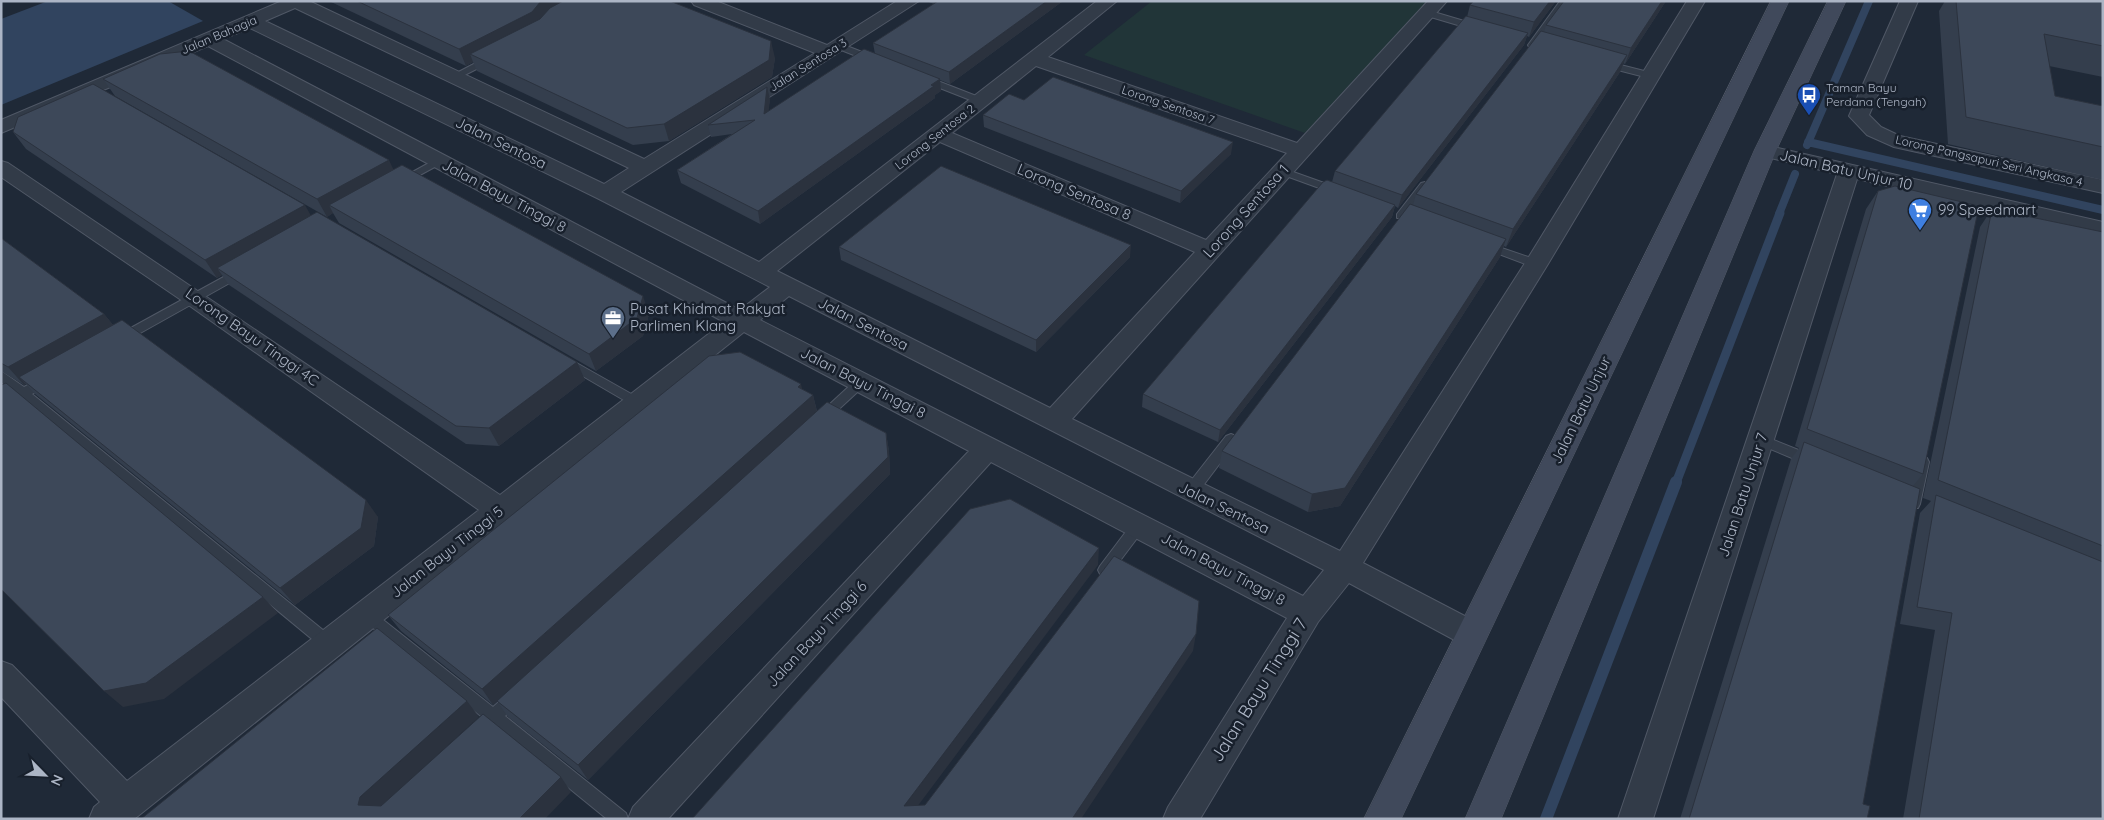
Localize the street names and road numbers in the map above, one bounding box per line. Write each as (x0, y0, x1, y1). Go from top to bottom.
street label: Jalan Bahagia (179, 12, 259, 57)
street label: Jalan Sentosa 3 (766, 35, 849, 94)
street label: Lorong Sentosa 7 (1120, 82, 1217, 127)
street label: Lorong Sentosa 2 (892, 100, 978, 173)
street label: Jalan Sentosa (453, 112, 550, 173)
street label: Lorong Pangsapuri Seri Angkasa 4 (1894, 132, 2084, 189)
street label: Jalan Batu Unjur 10 (1778, 145, 1915, 194)
street label: Jalan Bayu Tinggi 8 (439, 155, 570, 236)
street label: Lorong Sentosa 8 (1014, 159, 1134, 224)
street label: Lorong Sentosa 1 (1199, 160, 1293, 261)
street label: Lorong Bayu Tinggi 4C (182, 283, 323, 390)
street label: Jalan Sentosa (815, 293, 912, 354)
street label: Jalan Bayu Tinggi 8 (797, 343, 929, 422)
street label: Jalan Batu Unjur (1546, 353, 1615, 467)
street label: Jalan Batu Unjur 7 (1714, 430, 1772, 559)
street label: Jalan Sentosa (1176, 477, 1273, 538)
street label: Jalan Bayu Tinggi 5 (386, 502, 507, 602)
street label: Jalan Bayu Tinggi 8 (1158, 528, 1289, 609)
street label: Jalan Bayu Tinggi 6 (763, 577, 871, 691)
street label: Jalan Bayu Tinggi 7 (1205, 614, 1312, 766)

